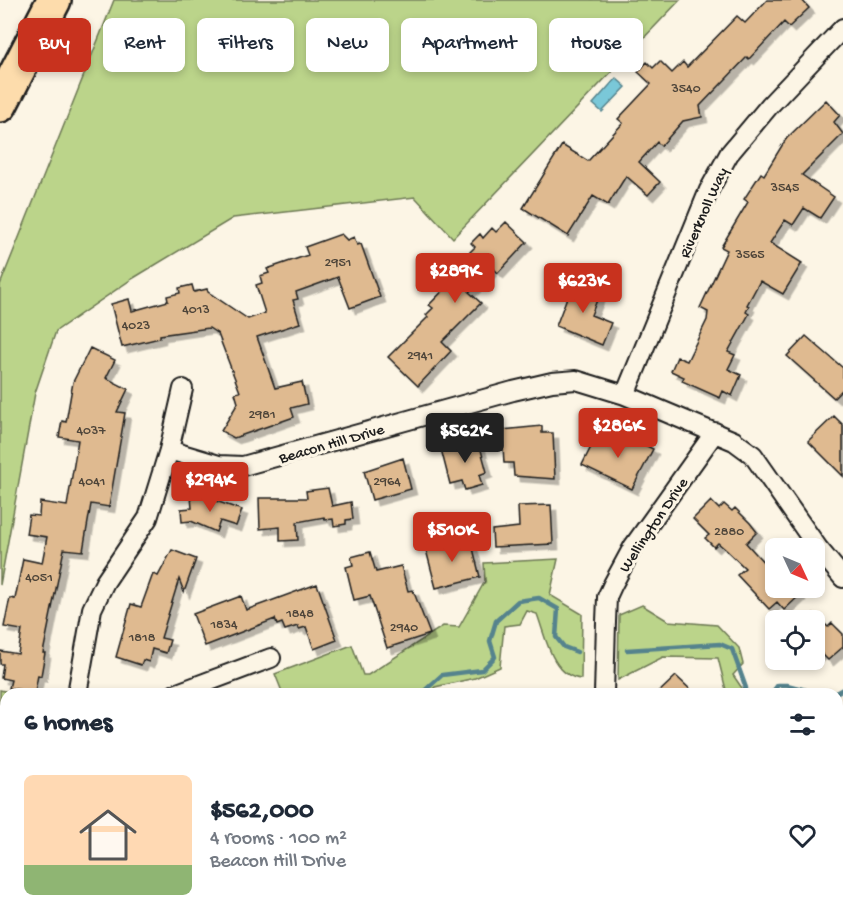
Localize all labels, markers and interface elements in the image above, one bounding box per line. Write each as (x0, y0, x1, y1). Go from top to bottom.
chip: Buy (18, 18, 91, 72)
chip: Rent (103, 18, 185, 72)
chip: Filters (197, 18, 294, 72)
chip: New (306, 18, 389, 72)
chip: Apartment (401, 18, 537, 72)
chip: House (549, 18, 643, 72)
house number: 3540 (670, 81, 701, 98)
street label: Riverknoll Way (677, 165, 734, 262)
house number: 3545 (770, 180, 799, 197)
house number: 3565 (734, 247, 765, 264)
pin: $289K (413, 253, 497, 304)
house number: 2951 (325, 255, 351, 272)
text: $289K (430, 261, 480, 284)
pin: $623K (541, 263, 625, 314)
text: $623K (558, 271, 608, 294)
house number: 4013 (182, 302, 210, 319)
house number: 4023 (122, 318, 150, 335)
house number: 2941 (407, 348, 433, 365)
house number: 2981 (248, 407, 276, 424)
pin: $286K (576, 408, 660, 459)
pin: $562K (423, 413, 507, 464)
text: $286K (593, 416, 643, 439)
street label: Beacon Hill Drive (276, 421, 388, 470)
text: $562K (440, 421, 490, 444)
house number: 4037 (76, 423, 106, 440)
pin: $294K (168, 462, 252, 513)
text: $294K (185, 470, 235, 493)
house number: 4041 (79, 474, 105, 491)
house number: 2964 (373, 474, 401, 491)
street label: Wellington Drive (616, 474, 694, 577)
pin: $510K (410, 512, 494, 563)
text: $510K (427, 520, 477, 543)
house number: 2880 (714, 524, 744, 541)
north arrow (765, 538, 825, 598)
map controls (765, 538, 825, 670)
house number: 4051 (25, 570, 53, 587)
house number: 1848 (285, 606, 314, 623)
button: locate (765, 610, 825, 670)
house number: 1834 (209, 617, 238, 634)
house number: 2940 (390, 620, 418, 637)
house number: 1818 (128, 630, 156, 647)
icon: filters (786, 708, 819, 741)
text: 6 homes (24, 709, 112, 740)
text: $562,000 (210, 797, 314, 828)
icon: home (72, 799, 144, 871)
icon: heart (786, 819, 819, 852)
text: 4 rooms · 100 m² (210, 828, 347, 851)
text: Beacon Hill Drive (210, 851, 346, 874)

